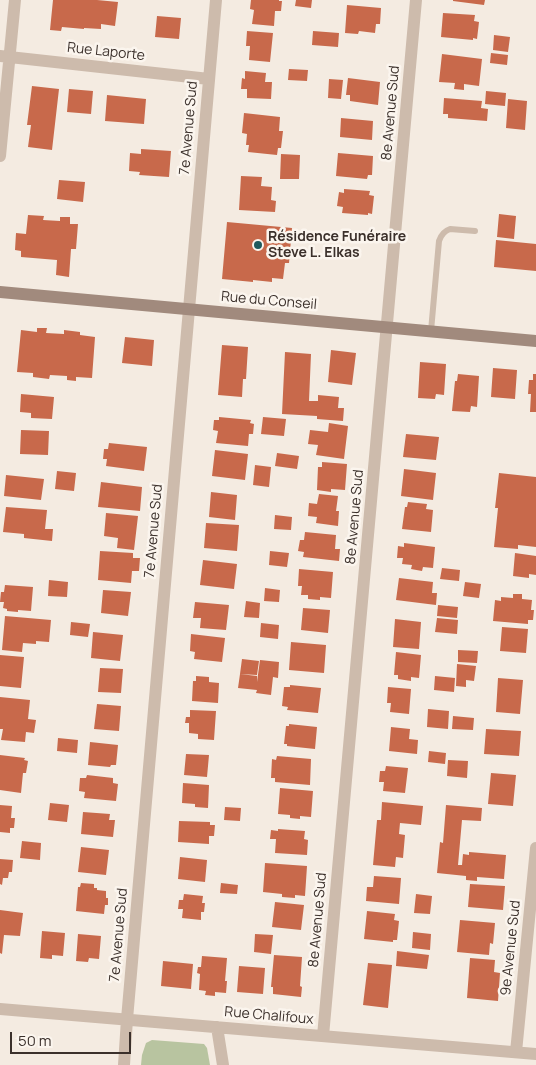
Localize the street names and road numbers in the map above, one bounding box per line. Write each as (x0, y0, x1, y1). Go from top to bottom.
street label: Rue Laporte (66, 40, 146, 64)
street label: 8e Avenue Sud (378, 65, 404, 161)
street label: 7e Avenue Sud (177, 80, 201, 176)
street label: Rue du Conseil (220, 288, 318, 314)
street label: 8e Avenue Sud (342, 469, 368, 565)
street label: 7e Avenue Sud (142, 483, 166, 579)
street label: 8e Avenue Sud (305, 872, 331, 968)
street label: 7e Avenue Sud (107, 887, 131, 983)
street label: 9e Avenue Sud (498, 900, 524, 996)
street label: Rue Chalifoux (224, 1004, 314, 1028)

